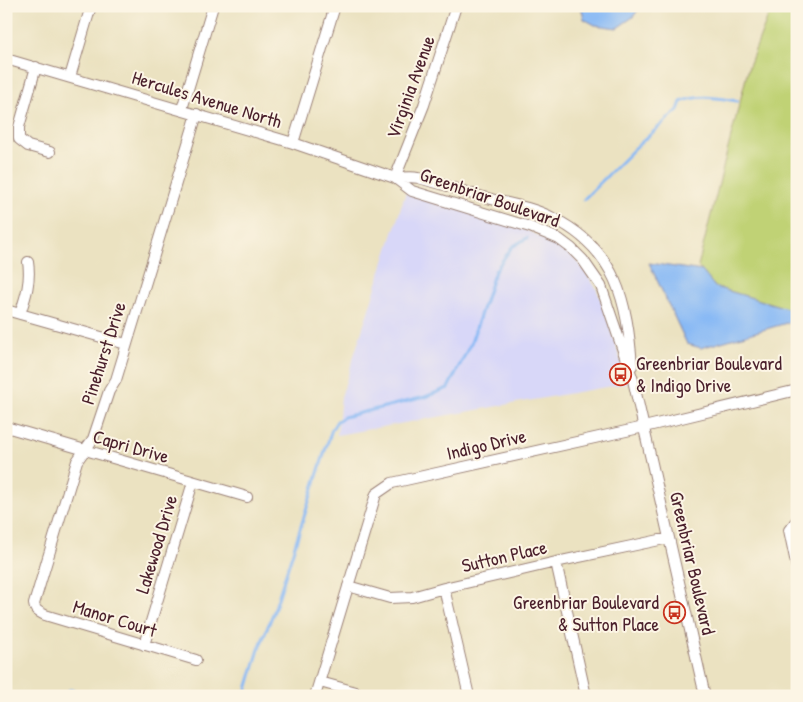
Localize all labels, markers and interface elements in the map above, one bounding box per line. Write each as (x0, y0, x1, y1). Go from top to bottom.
street label: Virginia Avenue (379, 31, 441, 142)
street label: Hercules Avenue North (129, 64, 285, 134)
street label: Greenbriar Boulevard (417, 161, 564, 233)
street label: Pinehurst Drive (74, 298, 132, 408)
place label: Greenbriar Boulevard & Indigo Drive (636, 350, 783, 398)
bus stop icon: Greenbriar Boulevard & Indigo Drive (608, 362, 632, 386)
street label: Indigo Drive (444, 422, 529, 466)
street label: Capri Drive (90, 423, 172, 469)
street label: Greenbriar Boulevard (664, 489, 722, 638)
street label: Lakewood Drive (129, 491, 183, 596)
street label: Sutton Place (459, 533, 550, 578)
place label: Greenbriar Boulevard & Sutton Place (513, 589, 660, 637)
street label: Manor Court (70, 593, 160, 643)
bus stop icon: Greenbriar Boulevard & Sutton Place (663, 601, 687, 625)

